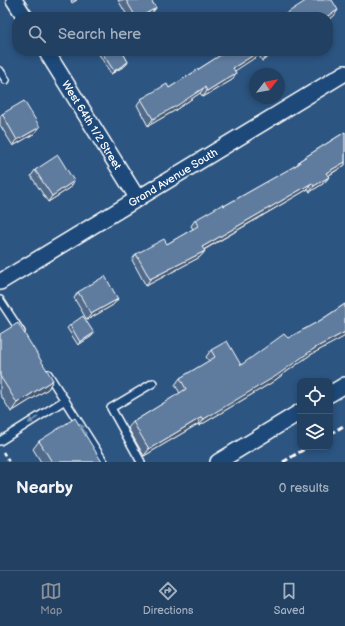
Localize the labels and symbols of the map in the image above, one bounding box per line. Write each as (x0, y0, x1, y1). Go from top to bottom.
north arrow (249, 68, 285, 104)
street label: West 64th 1/2 Street (59, 78, 125, 172)
street label: Grand Avenue South (126, 145, 220, 209)
one-way arrow (27, 417, 39, 424)
one-way arrow (80, 423, 87, 435)

